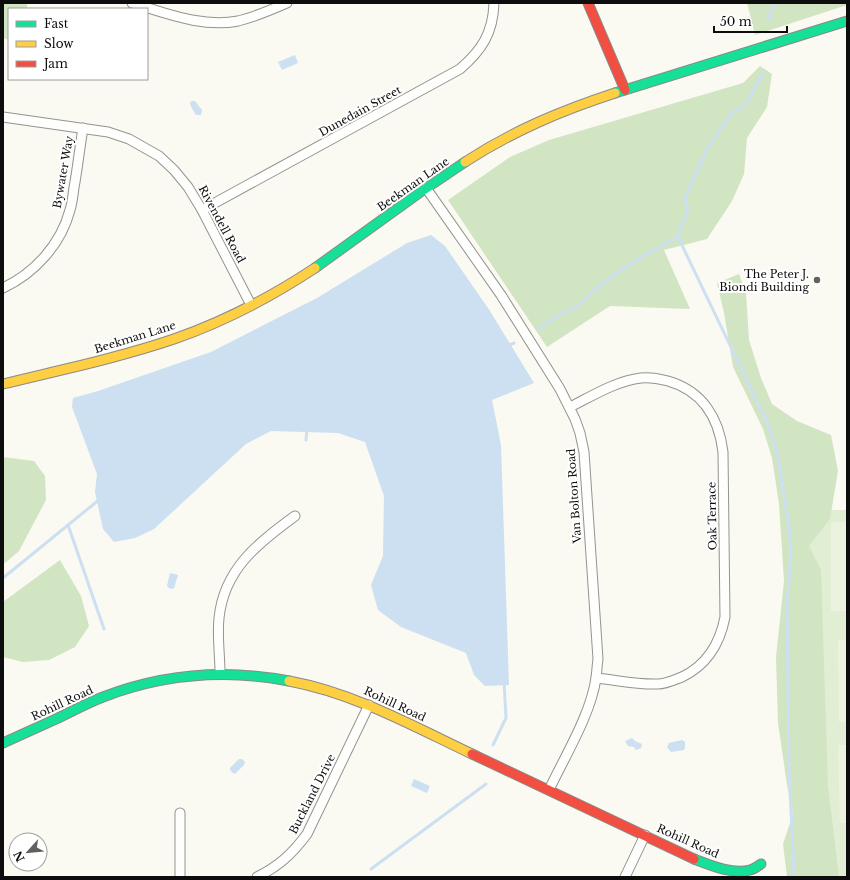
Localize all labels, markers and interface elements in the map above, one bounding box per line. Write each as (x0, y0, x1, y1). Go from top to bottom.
legend (8, 8, 148, 80)
scale bar (714, 8, 787, 34)
text: 50 m (720, 14, 752, 29)
text: Fast (44, 16, 69, 31)
text: Slow (44, 36, 74, 51)
text: Jam (42, 56, 68, 71)
street label: Dunedain Street (316, 82, 404, 139)
street label: Bywater Way (50, 135, 76, 209)
street label: Beekman Lane (374, 154, 452, 214)
street label: Rivendell Road (196, 183, 249, 266)
place label: The Peter J. Biondi Building (719, 267, 809, 294)
marker: The Peter J. Biondi Building (812, 275, 822, 285)
street label: Beekman Lane (93, 318, 177, 356)
street label: Van Bolton Road (564, 448, 584, 545)
street label: Oak Terrace (704, 482, 720, 550)
street label: Rohill Road (29, 682, 96, 723)
street label: Rohill Road (362, 684, 429, 725)
street label: Buckland Drive (286, 752, 338, 836)
street label: Rohill Road (655, 821, 722, 861)
north arrow (8, 832, 48, 872)
text: N (10, 848, 28, 864)

